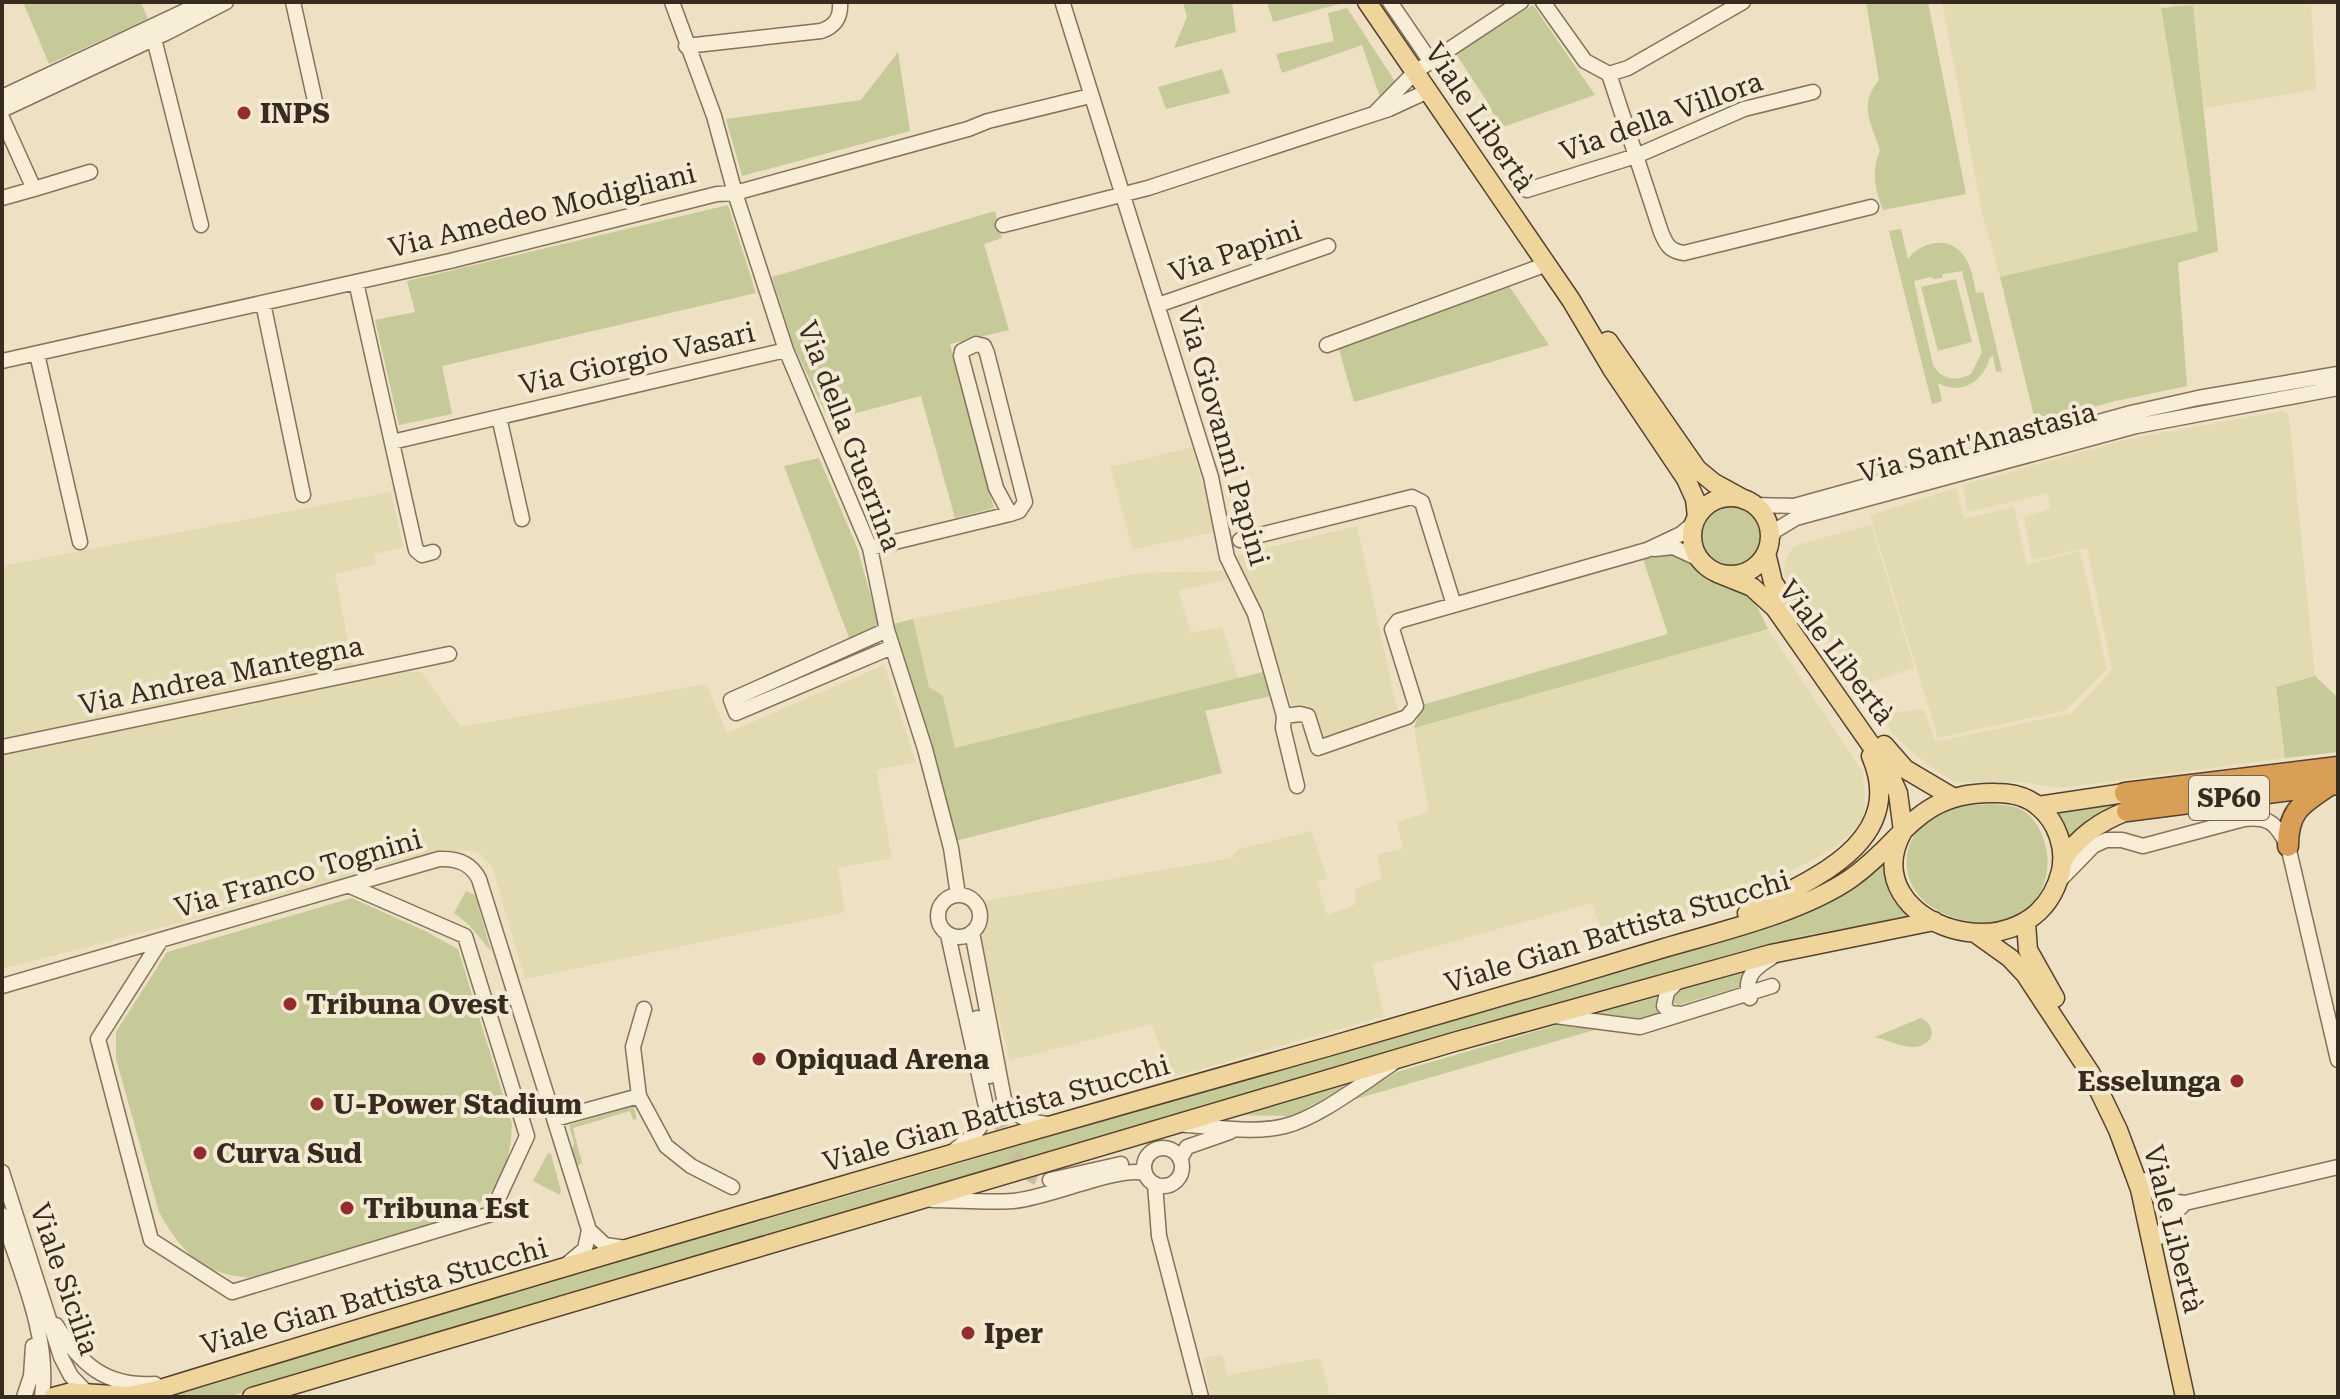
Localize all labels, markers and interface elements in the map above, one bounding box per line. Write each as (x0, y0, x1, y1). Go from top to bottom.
street label: Viale Libertà (1418, 37, 1541, 198)
street label: Via della Villora (1556, 65, 1767, 168)
place label: INPS (260, 97, 330, 130)
marker: INPS (235, 104, 253, 122)
street label: Via Amedeo Modigliani (385, 156, 699, 265)
street label: Via Papini (1165, 213, 1306, 289)
street label: Via Giovanni Papini (1171, 303, 1276, 569)
street label: Via Giorgio Vasari (516, 315, 758, 402)
street label: Via della Guerrina (790, 316, 909, 556)
street label: Via Sant'Anastasia (1855, 395, 2100, 490)
street label: Viale Libertà (1772, 574, 1902, 731)
street label: Via Andrea Mantegna (76, 629, 366, 722)
road number: SP60 (2189, 776, 2269, 820)
street label: Via Franco Tognini (171, 822, 426, 925)
street label: Viale Gian Battista Stucchi (1441, 863, 1794, 1000)
place label: Tribuna Ovest (306, 988, 509, 1021)
marker: Tribuna Ovest (281, 995, 299, 1013)
place label: Opiquad Arena (775, 1043, 990, 1076)
street label: Viale Gian Battista Stucchi (819, 1048, 1173, 1179)
marker: Opiquad Arena (750, 1050, 768, 1068)
place label: Esselunga (2078, 1065, 2222, 1098)
marker: Esselunga (2228, 1072, 2246, 1090)
place label: U-Power Stadium (333, 1088, 582, 1121)
marker: U-Power Stadium (308, 1095, 326, 1113)
place label: Curva Sud (216, 1137, 362, 1170)
street label: Viale Libertà (2137, 1142, 2210, 1317)
marker: Curva Sud (191, 1144, 209, 1162)
place label: Tribuna Est (363, 1192, 529, 1225)
street label: Viale Sicilia (23, 1199, 106, 1359)
marker: Tribuna Est (338, 1199, 356, 1217)
street label: Viale Gian Battista Stucchi (197, 1231, 551, 1362)
place label: Iper (984, 1317, 1043, 1350)
marker: Iper (959, 1324, 977, 1342)

